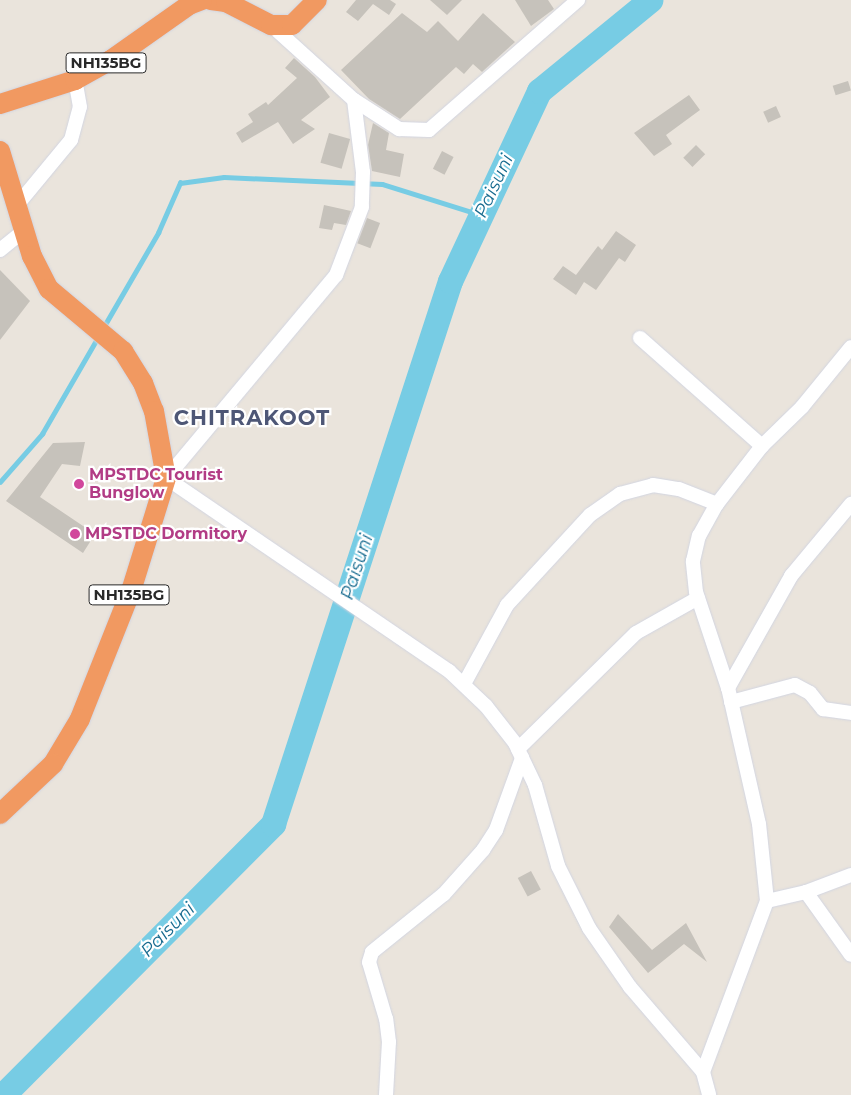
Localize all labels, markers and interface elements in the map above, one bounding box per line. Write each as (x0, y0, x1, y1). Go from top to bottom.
road number: NH135BG (65, 50, 147, 76)
water label: Paisuni (470, 151, 518, 221)
district label: CHITRAKOOT (173, 405, 331, 431)
place label: MPSTDC Tourist Bunglow (89, 465, 223, 503)
marker: MPSTDC Tourist Bunglow (73, 478, 85, 490)
place label: MPSTDC Dormitory (85, 524, 247, 544)
marker: MPSTDC Dormitory (69, 528, 81, 540)
water label: Paisuni (336, 532, 378, 602)
road number: NH135BG (88, 582, 170, 608)
water label: Paisuni (136, 898, 200, 962)

